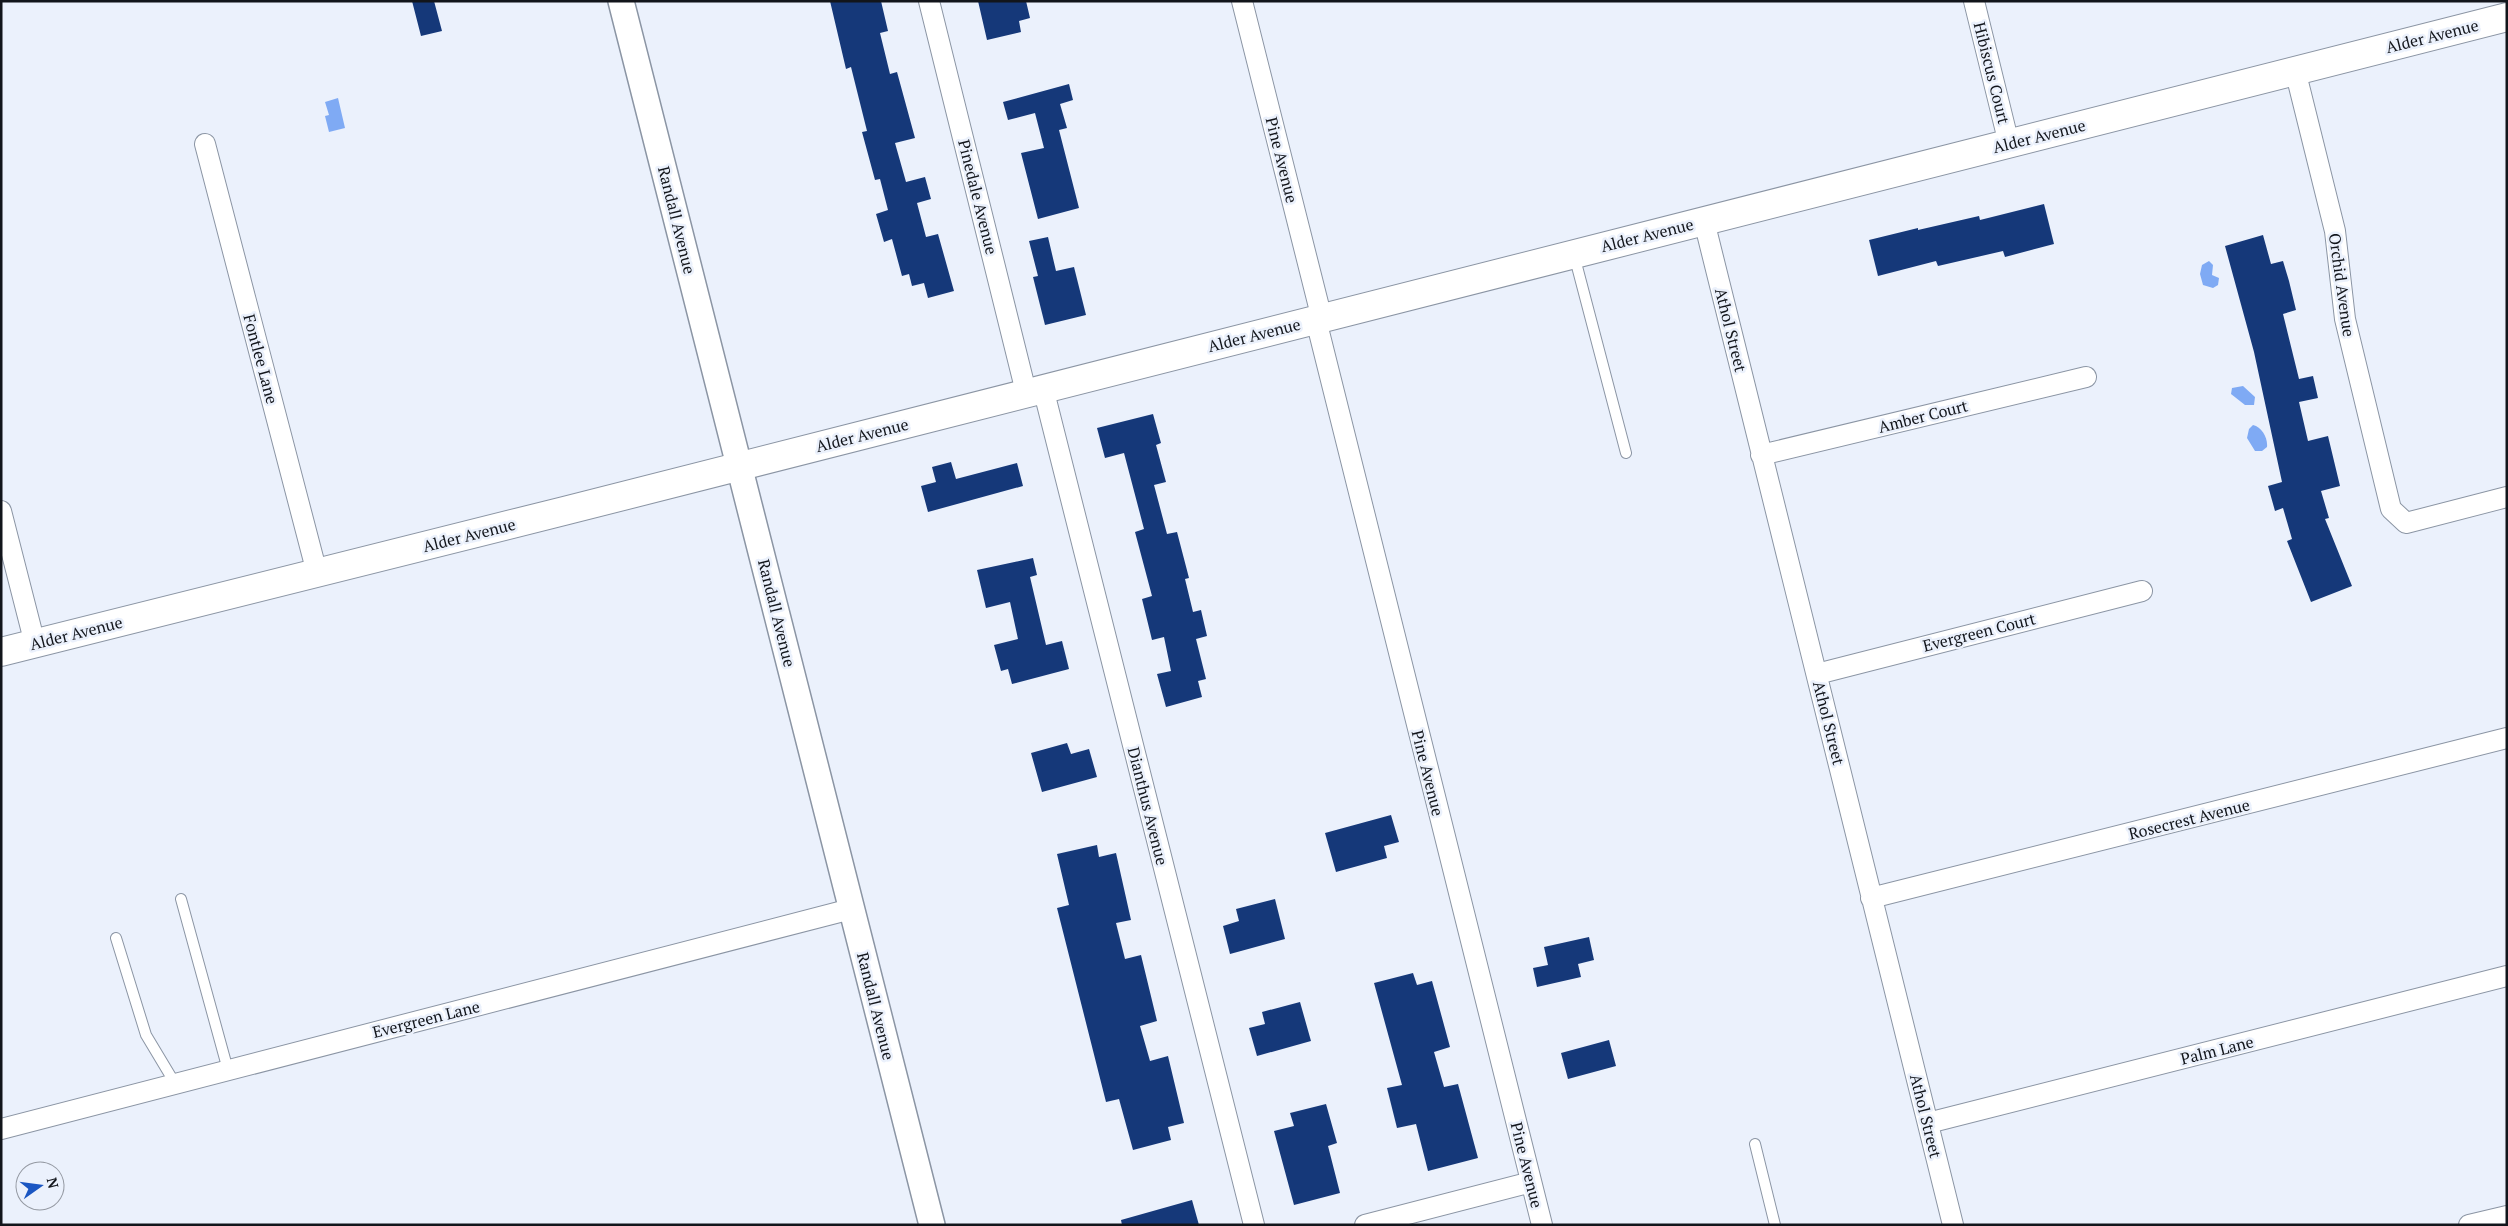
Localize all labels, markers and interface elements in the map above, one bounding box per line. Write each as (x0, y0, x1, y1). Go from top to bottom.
street label: Alder Avenue (2383, 14, 2481, 58)
street label: Hibiscus Court (1969, 20, 2015, 126)
street label: Alder Avenue (1990, 114, 2088, 158)
street label: Pine Avenue (1261, 115, 1303, 205)
street label: Pinedale Avenue (953, 137, 1003, 257)
street label: Randall Avenue (653, 164, 701, 276)
street label: Alder Avenue (1598, 213, 1696, 257)
street label: Orchid Avenue (2324, 232, 2360, 338)
street label: Athol Street (1710, 286, 1752, 374)
street label: Fontlee Lane (238, 312, 284, 406)
street label: Alder Avenue (1205, 313, 1303, 357)
street label: Amber Court (1876, 394, 1970, 438)
street label: Alder Avenue (813, 413, 911, 457)
street label: Alder Avenue (420, 513, 518, 557)
street label: Randall Avenue (753, 557, 801, 669)
street label: Evergreen Court (1920, 607, 2038, 657)
street label: Alder Avenue (27, 611, 125, 655)
street label: Athol Street (1808, 679, 1850, 767)
street label: Pine Avenue (1407, 728, 1449, 818)
street label: Dianthus Avenue (1123, 745, 1173, 867)
street label: Rosecrest Avenue (2126, 793, 2252, 845)
street label: Randall Avenue (852, 950, 900, 1062)
street label: Evergreen Lane (370, 995, 482, 1043)
street label: Palm Lane (2178, 1030, 2256, 1070)
street label: Athol Street (1905, 1072, 1947, 1160)
street label: Pine Avenue (1506, 1120, 1548, 1210)
north arrow (15, 1161, 65, 1211)
text: N (43, 1175, 64, 1191)

